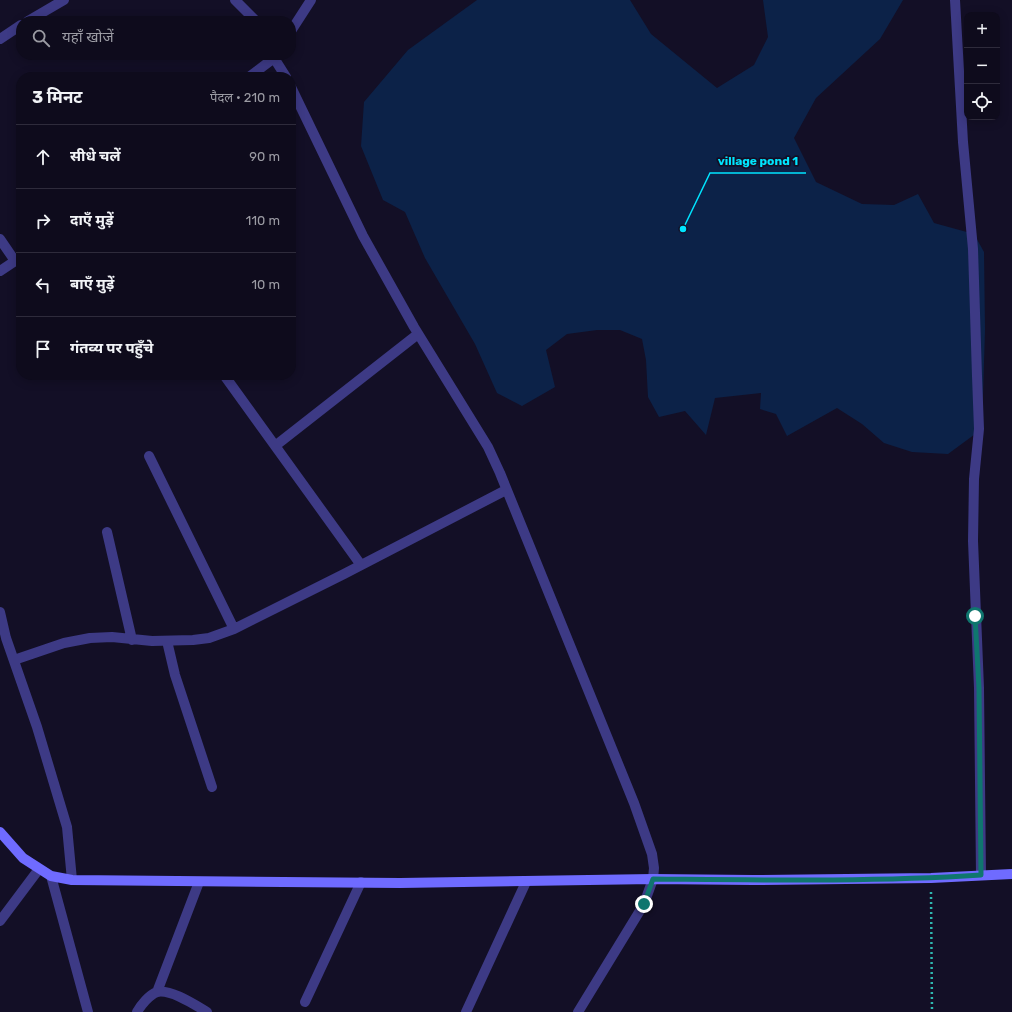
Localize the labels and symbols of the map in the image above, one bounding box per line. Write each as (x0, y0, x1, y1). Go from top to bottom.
callout: village pond 1 (710, 149, 806, 173)
text: village pond 1 (718, 154, 798, 168)
route start (966, 607, 984, 625)
route end (635, 895, 653, 913)

